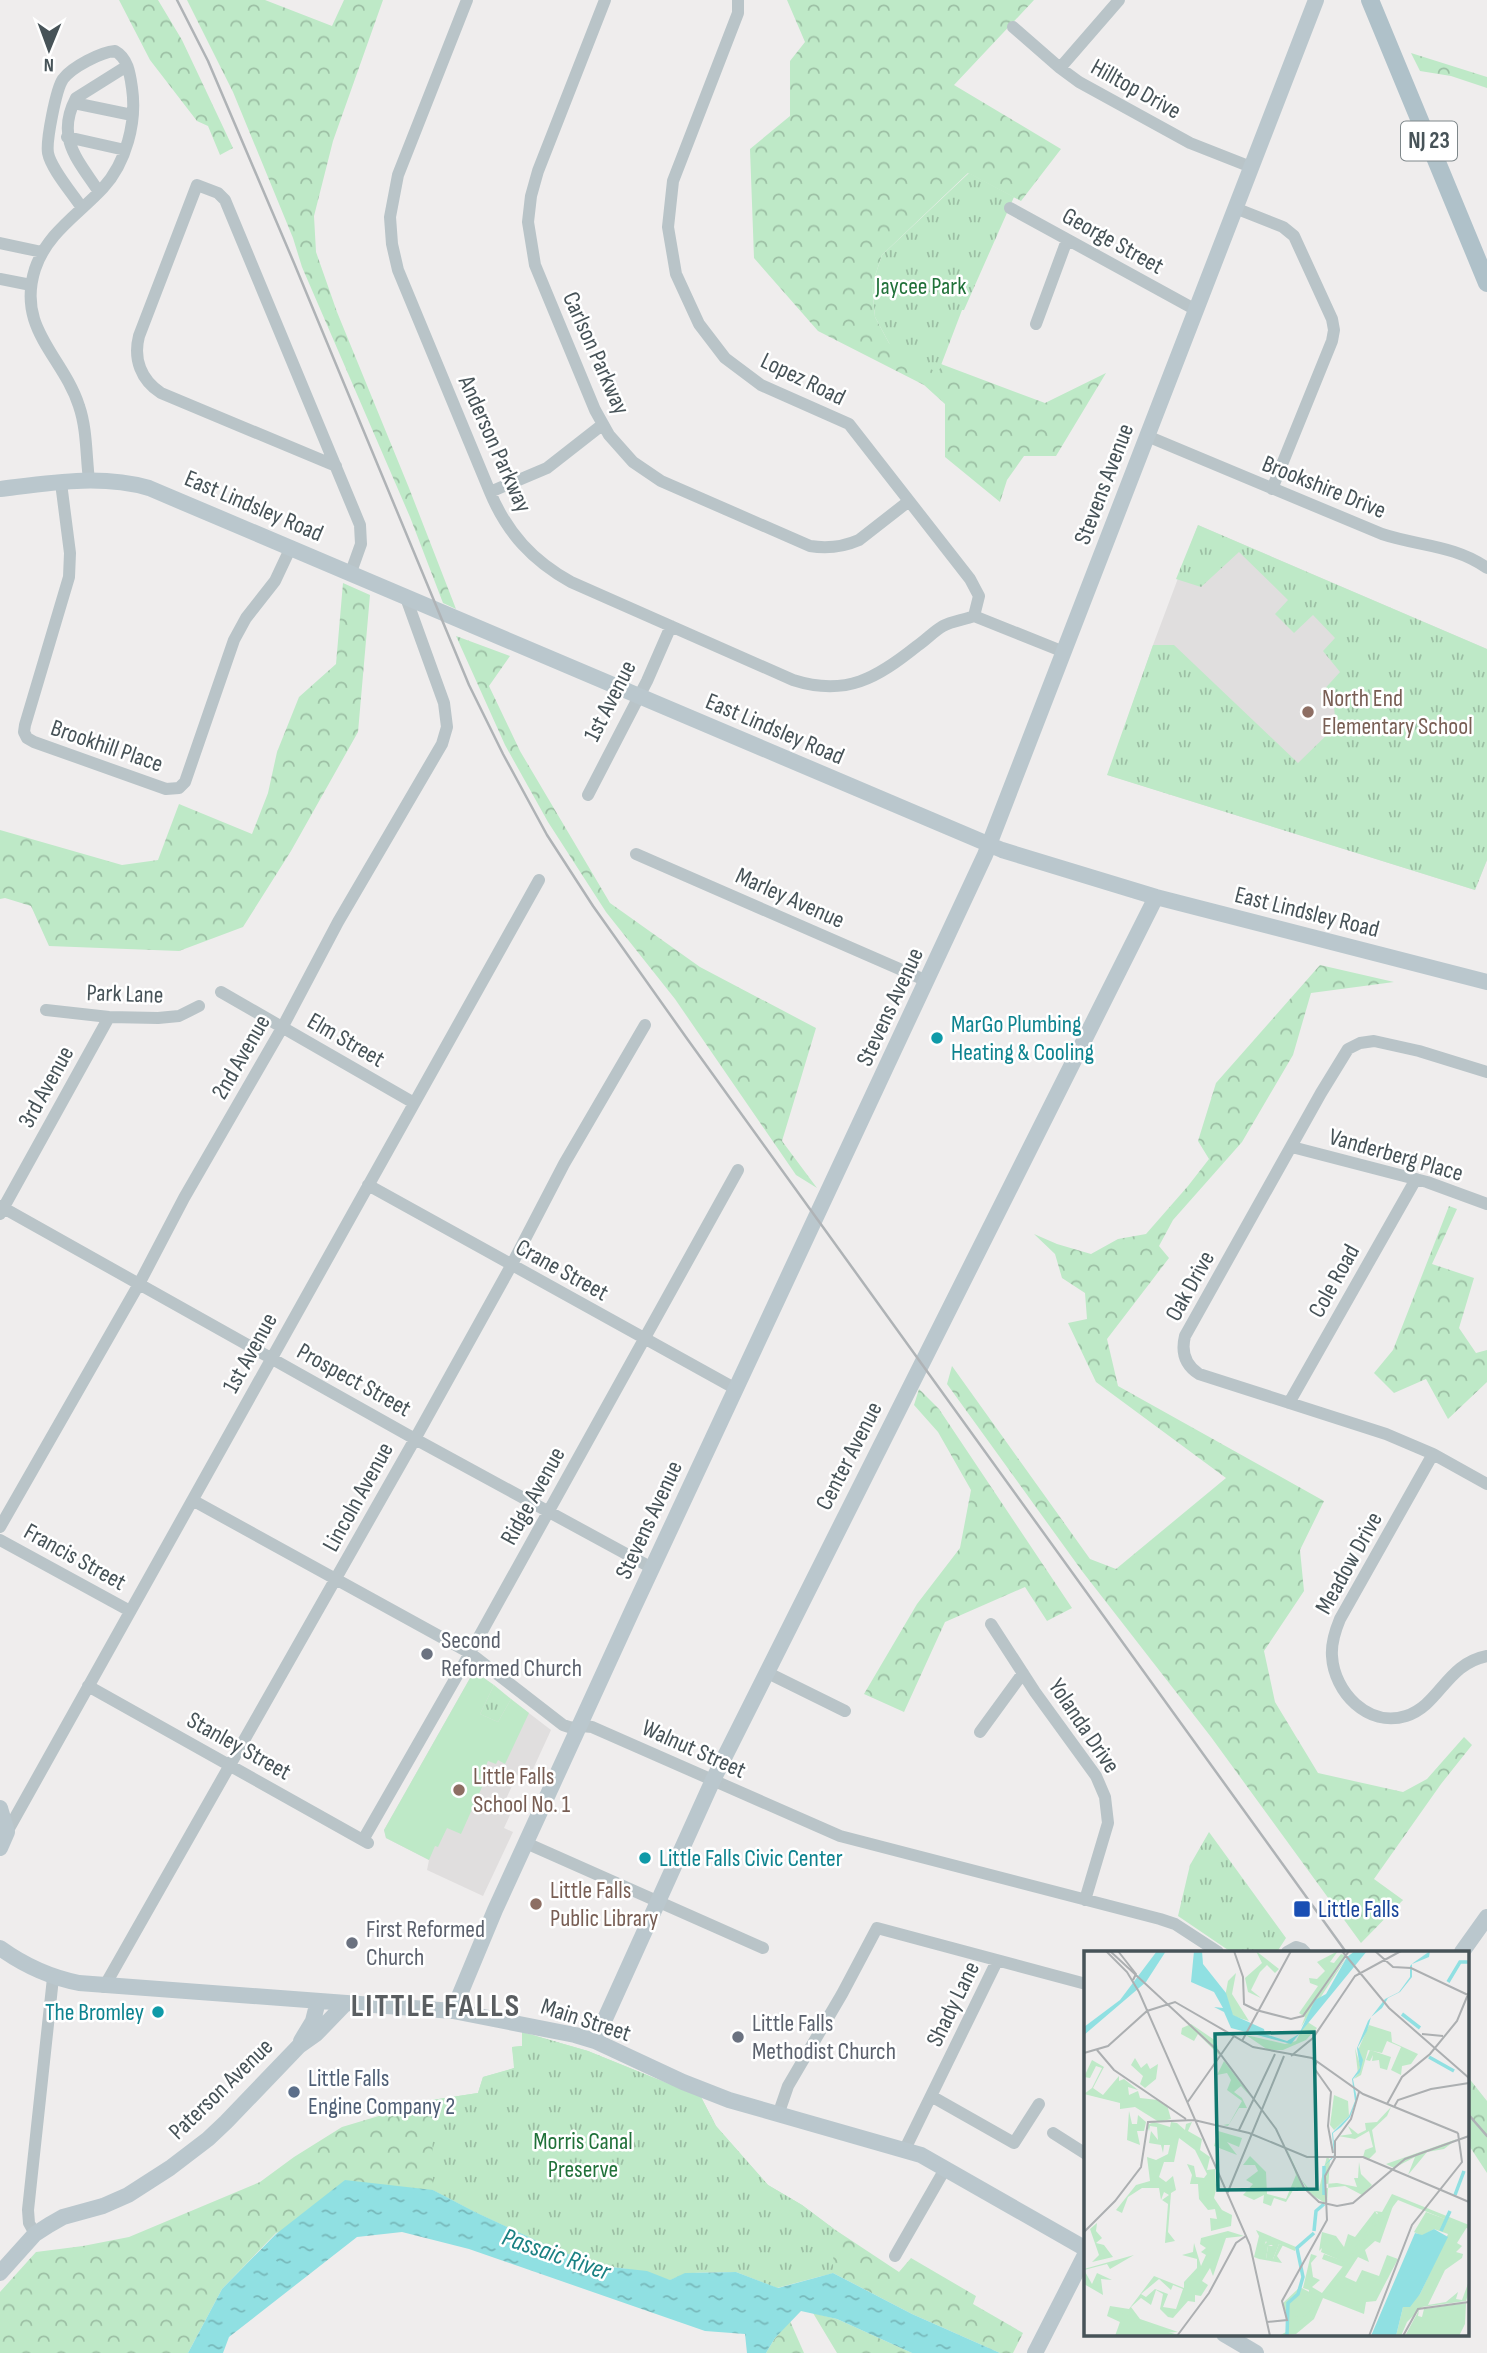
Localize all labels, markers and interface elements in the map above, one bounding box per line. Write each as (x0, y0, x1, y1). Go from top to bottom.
north arrow (14, 14, 84, 84)
street label: Hilltop Drive (1086, 52, 1186, 126)
text: N (43, 53, 54, 76)
road number: NJ 23 (1401, 122, 1457, 160)
street label: George Street (1057, 201, 1169, 281)
park label: Jaycee Park (875, 272, 966, 301)
street label: Carlson Parkway (556, 287, 636, 419)
street label: Lopez Road (756, 346, 850, 412)
street label: Anderson Parkway (452, 370, 538, 517)
street label: Stevens Avenue (1068, 420, 1140, 548)
street label: Brookshire Drive (1258, 449, 1390, 525)
street label: East Lindsley Road (180, 464, 328, 548)
street label: 1st Avenue (577, 656, 643, 746)
place label: North End Elementary School (1322, 684, 1473, 741)
street label: East Lindsley Road (701, 687, 849, 771)
marker: North End Elementary School (1300, 704, 1316, 720)
street label: Brookhill Place (47, 713, 167, 779)
street label: Marley Avenue (731, 861, 849, 935)
street label: East Lindsley Road (1232, 880, 1382, 944)
street label: Stevens Avenue (850, 943, 930, 1071)
street label: Park Lane (86, 978, 164, 1010)
street label: Elm Street (302, 1006, 390, 1074)
street label: 2nd Avenue (205, 1010, 277, 1104)
place label: MarGo Plumbing Heating & Cooling (951, 1010, 1094, 1067)
marker: MarGo Plumbing Heating & Cooling (929, 1030, 945, 1046)
street label: 3rd Avenue (12, 1041, 80, 1133)
street label: Vanderberg Place (1326, 1122, 1466, 1188)
street label: Crane Street (511, 1233, 613, 1307)
street label: Cole Road (1302, 1239, 1366, 1323)
street label: Oak Drive (1159, 1246, 1221, 1326)
street label: 1st Avenue (216, 1308, 284, 1398)
street label: Prospect Street (292, 1337, 416, 1423)
street label: Center Avenue (809, 1397, 889, 1515)
street label: Lincoln Avenue (316, 1437, 400, 1557)
street label: Ridge Avenue (494, 1442, 572, 1550)
street label: Stevens Avenue (609, 1456, 689, 1584)
street label: Meadow Drive (1309, 1507, 1389, 1619)
street label: Francis Street (19, 1517, 131, 1597)
place label: Second Reformed Church (441, 1626, 582, 1683)
marker: Second Reformed Church (419, 1646, 435, 1662)
street label: Yolanda Drive (1042, 1673, 1126, 1779)
street label: Stanley Street (182, 1706, 296, 1786)
street label: Walnut Street (638, 1713, 750, 1785)
place label: Little Falls School No. 1 (473, 1762, 571, 1819)
marker: Little Falls School No. 1 (451, 1782, 467, 1798)
place label: Little Falls Civic Center (659, 1844, 843, 1873)
marker: Little Falls Civic Center (637, 1850, 653, 1866)
place label: Little Falls Public Library (550, 1876, 658, 1933)
place label: Little Falls (1318, 1895, 1399, 1924)
marker: Little Falls Public Library (528, 1896, 544, 1912)
marker: Little Falls (1292, 1899, 1312, 1919)
place label: First Reformed Church (366, 1915, 485, 1972)
marker: First Reformed Church (344, 1935, 360, 1951)
inset map (1084, 1951, 1470, 2336)
street label: Shady Lane (920, 1957, 986, 2051)
district label: LITTLE FALLS (351, 1987, 521, 2026)
street label: Main Street (537, 1992, 635, 2048)
place label: The Bromley (45, 1998, 144, 2027)
marker: The Bromley (150, 2004, 166, 2020)
place label: Little Falls Methodist Church (752, 2009, 896, 2066)
marker: Little Falls Methodist Church (730, 2029, 746, 2045)
street label: Paterson Avenue (163, 2032, 279, 2146)
place label: Little Falls Engine Company 2 (308, 2064, 455, 2121)
marker: Little Falls Engine Company 2 (286, 2084, 302, 2100)
park label: Morris Canal Preserve (533, 2127, 633, 2184)
water label: Passaic River (498, 2222, 616, 2289)

